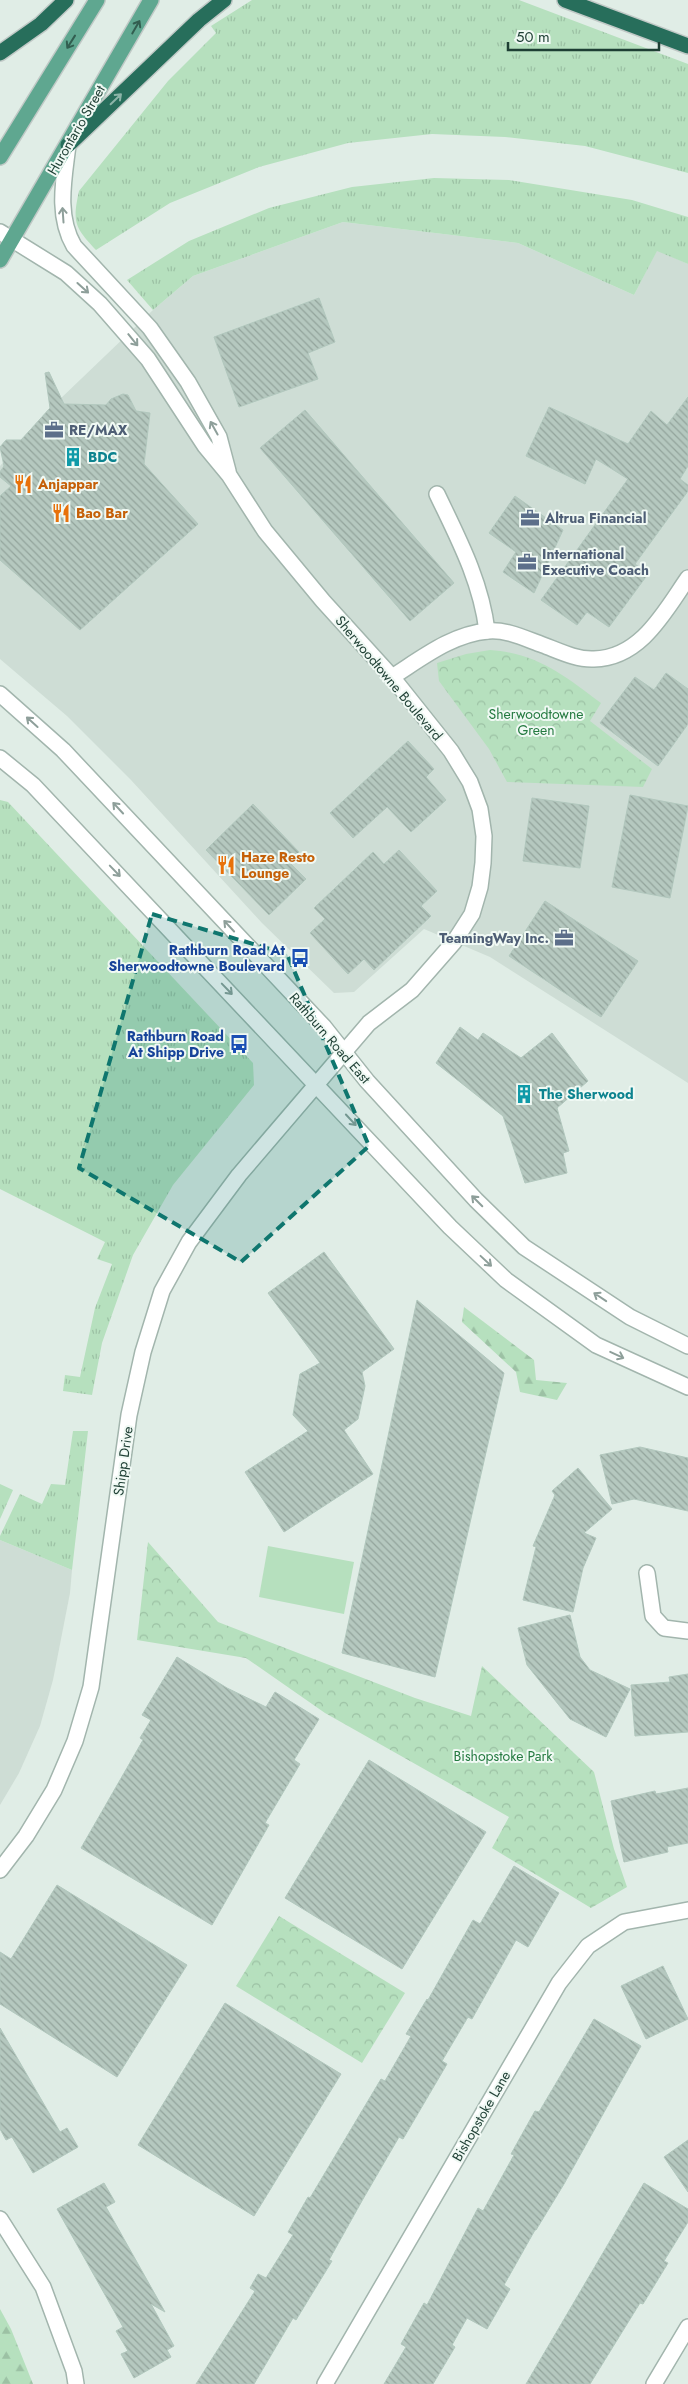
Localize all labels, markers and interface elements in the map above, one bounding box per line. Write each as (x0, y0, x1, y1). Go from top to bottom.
one-way arrow (131, 20, 141, 34)
scale bar (508, 20, 659, 52)
text: 50 m (516, 26, 550, 48)
one-way arrow (66, 34, 76, 48)
street label: Hurontario Street (42, 81, 110, 179)
one-way arrow (110, 93, 122, 105)
one-way arrow (59, 207, 68, 223)
one-way arrow (76, 282, 89, 294)
one-way arrow (127, 333, 138, 346)
office icon: RE/MAX (43, 419, 65, 441)
place label: RE/MAX (69, 420, 128, 440)
one-way arrow (209, 422, 219, 436)
building icon: BDC (62, 446, 84, 468)
place label: BDC (88, 447, 117, 467)
restaurant icon: Anjappar (12, 473, 34, 495)
place label: Anjappar (37, 474, 99, 494)
restaurant icon: Bao Bar (50, 502, 72, 524)
place label: Bao Bar (76, 503, 128, 523)
office icon: Altrua Financial (519, 507, 541, 529)
place label: Altrua Financial (544, 508, 646, 528)
place label: International Executive Coach (542, 544, 649, 580)
office icon: International Executive Coach (516, 551, 538, 573)
street label: Sherwoodtowne Boulevard (331, 611, 447, 745)
park label: Sherwoodtowne Green (489, 704, 583, 740)
one-way arrow (25, 716, 38, 727)
one-way arrow (112, 802, 124, 814)
place label: Haze Resto Lounge (241, 847, 315, 883)
restaurant icon: Haze Resto Lounge (215, 854, 237, 876)
one-way arrow (109, 865, 121, 877)
one-way arrow (223, 920, 235, 933)
office icon: TeamingWay Inc. (553, 927, 575, 949)
place label: TeamingWay Inc. (439, 928, 549, 948)
place label: Rathburn Road At Sherwoodtowne Boulevard (109, 940, 286, 976)
bus stop icon: Rathburn Road At Sherwoodtowne Boulevard (289, 947, 311, 969)
one-way arrow (221, 982, 233, 995)
street label: Rathburn Road East (285, 988, 376, 1088)
place label: Rathburn Road At Shipp Drive (127, 1026, 224, 1062)
bus stop icon: Rathburn Road At Shipp Drive (228, 1033, 250, 1055)
building icon: The Sherwood (513, 1083, 535, 1105)
place label: The Sherwood (539, 1084, 634, 1104)
one-way arrow (345, 1114, 357, 1127)
one-way arrow (471, 1195, 483, 1207)
one-way arrow (479, 1255, 492, 1267)
one-way arrow (593, 1292, 607, 1302)
one-way arrow (609, 1351, 624, 1360)
street label: Shipp Drive (108, 1425, 138, 1497)
park label: Bishopstoke Park (453, 1746, 553, 1766)
street label: Bishopstoke Lane (447, 2067, 515, 2165)

